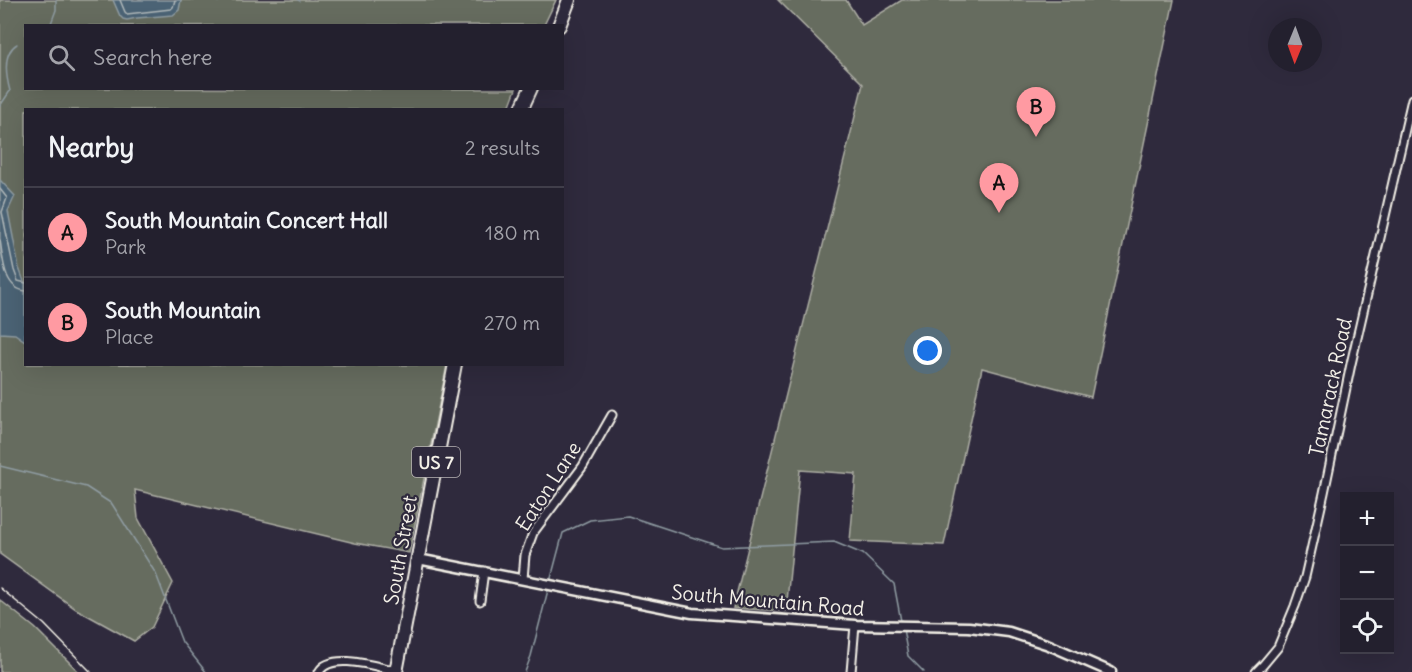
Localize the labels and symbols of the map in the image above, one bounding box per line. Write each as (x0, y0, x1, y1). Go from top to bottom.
north arrow (1268, 18, 1322, 72)
pin: B (1016, 88, 1056, 137)
pin: A (980, 164, 1018, 213)
street label: Tamarack Road (1303, 315, 1357, 458)
your location (913, 336, 942, 365)
street label: Eaton Lane (510, 437, 586, 535)
road number: US 7 (412, 447, 460, 477)
street label: South Street (378, 493, 422, 607)
street label: South Mountain Road (671, 579, 866, 621)

